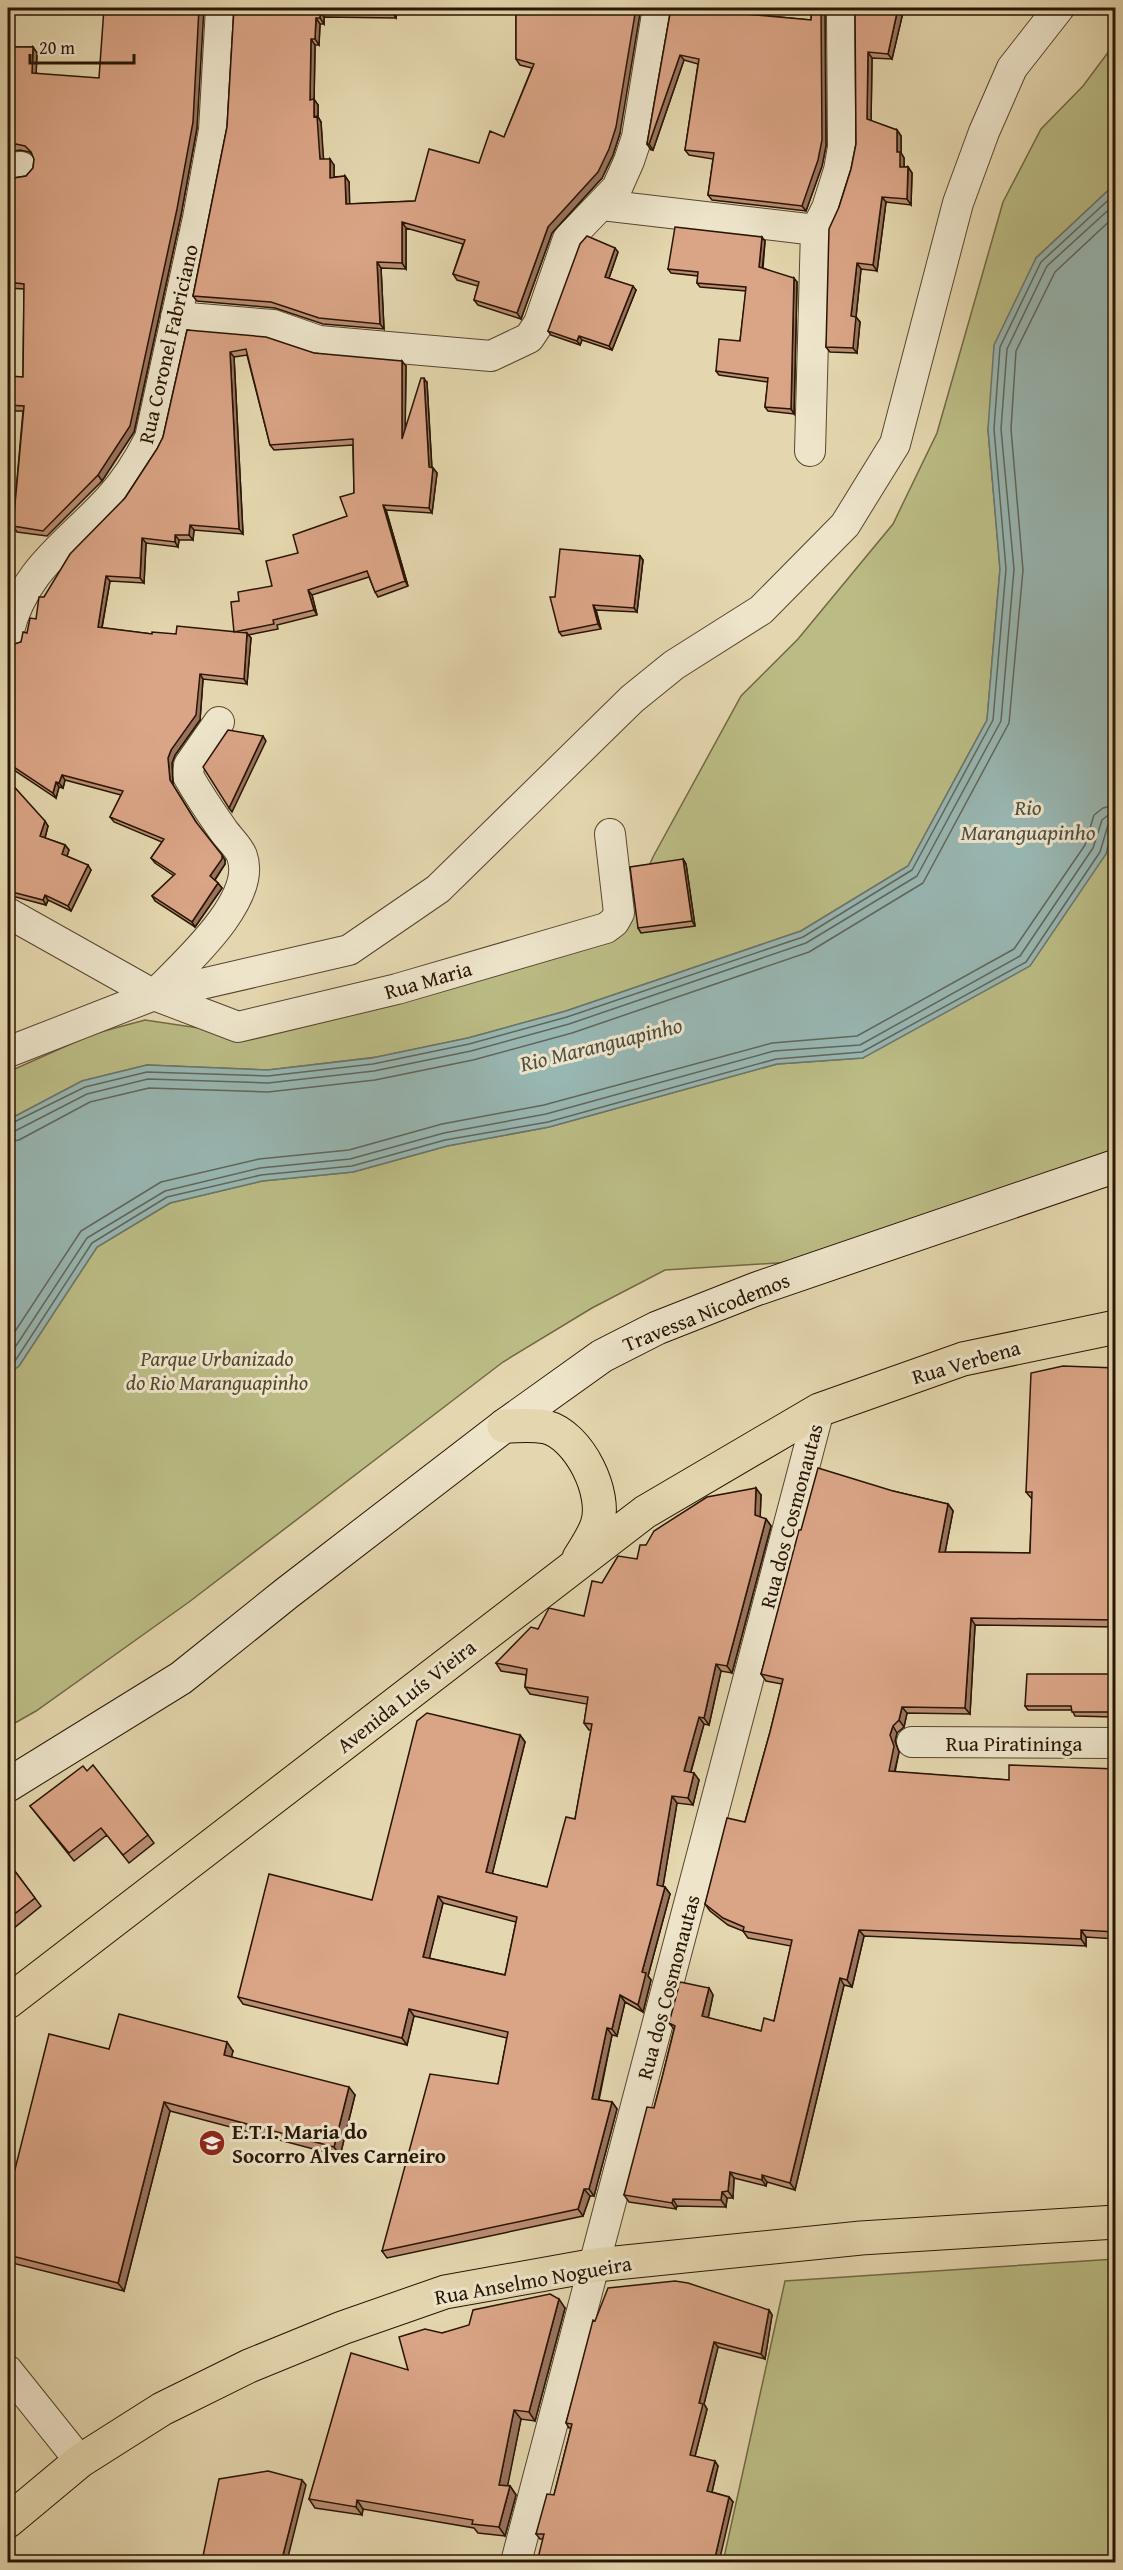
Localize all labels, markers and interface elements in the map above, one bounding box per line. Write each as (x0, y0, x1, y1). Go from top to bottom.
scale bar (30, 27, 134, 65)
text: 20 m (39, 34, 75, 61)
street label: Rua Coronel Fabriciano (130, 241, 206, 447)
water label: Rio Maranguapinho (961, 791, 1095, 848)
street label: Rua Maria (381, 953, 475, 1007)
water label: Rio Maranguapinho (516, 1008, 685, 1080)
street label: Travessa Nicodemos (618, 1264, 794, 1360)
street label: Rua Verbena (908, 1332, 1024, 1392)
park label: Parque Urbanizado do Rio Maranguapinho (126, 1343, 308, 1398)
street label: Rua dos Cosmonautas (751, 1420, 831, 1612)
street label: Avenida Luís Vieira (330, 1632, 482, 1760)
street label: Rua Piratininga (946, 1728, 1082, 1759)
street label: Rua dos Cosmonautas (628, 1891, 708, 2083)
place label: E.T.I. Maria do Socorro Alves Carneiro (232, 2116, 446, 2171)
school or university icon: E.T.I. Maria do Socorro Alves Carneiro (197, 2128, 227, 2158)
street label: Rua Anselmo Nogueira (432, 2247, 634, 2313)

